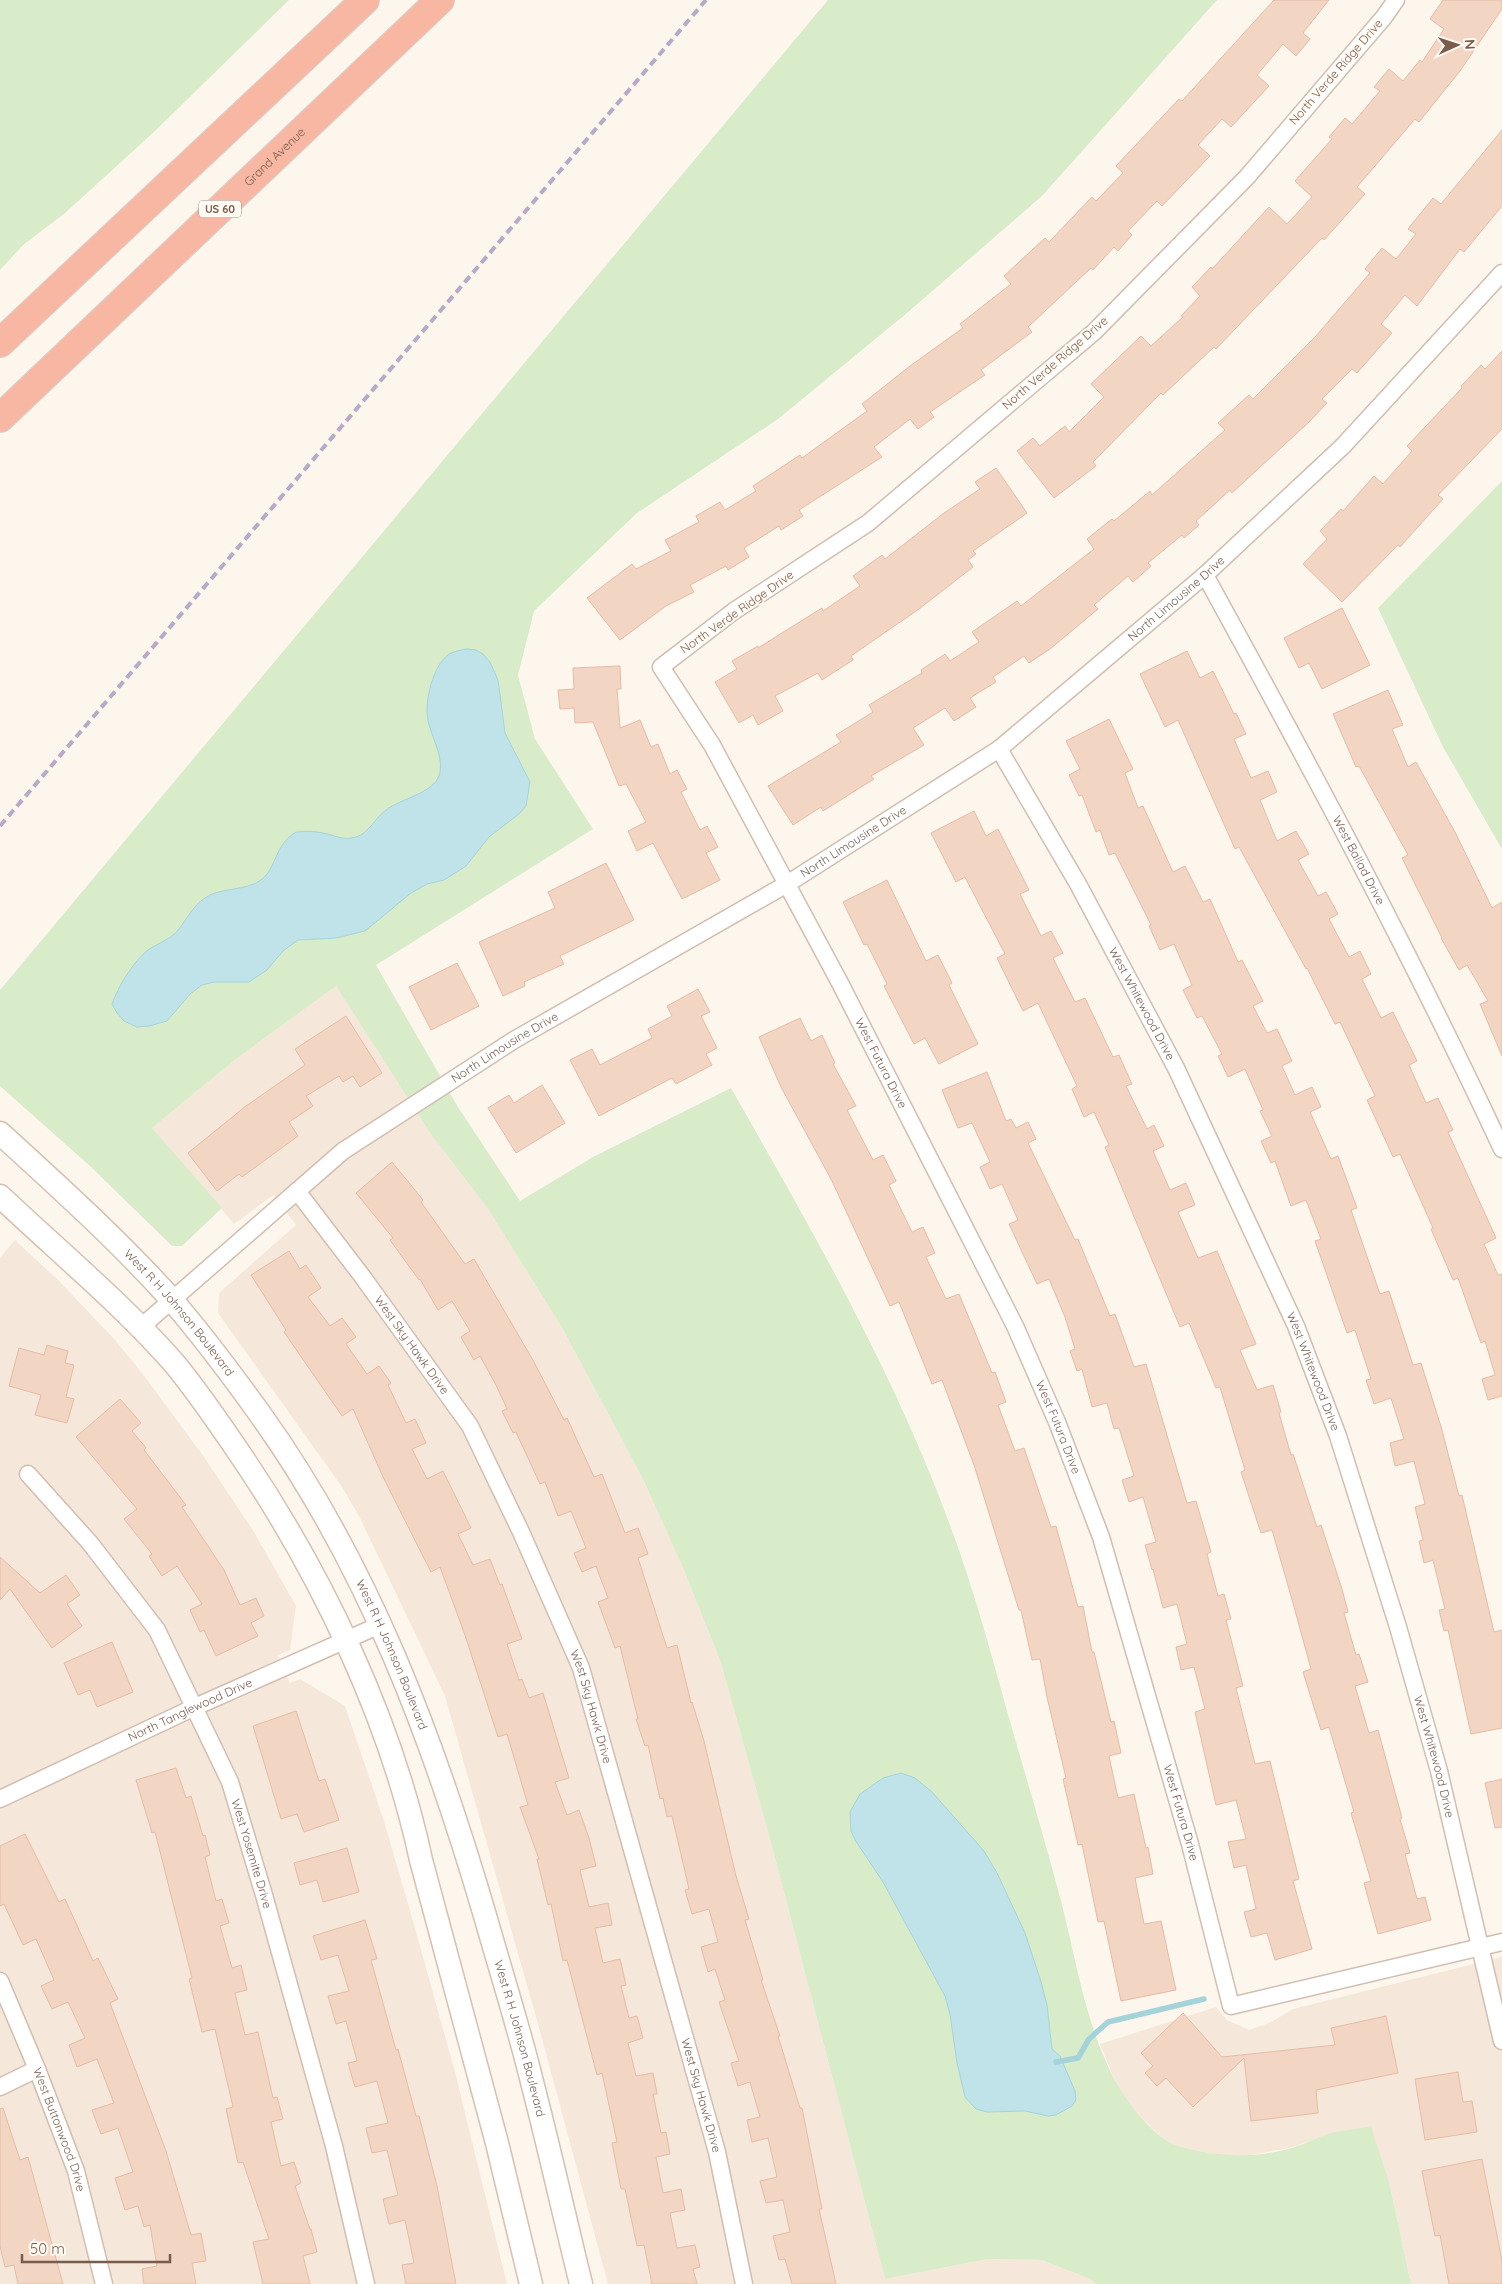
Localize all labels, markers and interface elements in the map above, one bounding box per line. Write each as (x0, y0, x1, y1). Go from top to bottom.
street label: North Verde Ridge Drive (1286, 16, 1386, 128)
north arrow (1432, 20, 1482, 70)
text: N (1461, 39, 1479, 50)
street label: Grand Avenue (241, 124, 308, 189)
road number: US 60 (199, 200, 241, 218)
street label: North Verde Ridge Drive (999, 313, 1111, 413)
street label: North Limousine Drive (1124, 552, 1228, 644)
street label: North Verde Ridge Drive (677, 567, 796, 656)
street label: North Limousine Drive (797, 802, 909, 881)
street label: West Ballad Drive (1330, 813, 1389, 907)
street label: West Whitewood Drive (1106, 944, 1179, 1063)
street label: North Limousine Drive (448, 1008, 561, 1086)
street label: West Futura Drive (852, 1015, 911, 1111)
street label: West R H Johnson Boulevard (121, 1246, 238, 1379)
street label: West Sky Hawk Drive (372, 1292, 453, 1397)
street label: West Whitewood Drive (1284, 1310, 1343, 1433)
street label: West Futura Drive (1033, 1378, 1084, 1476)
street label: West R H Johnson Boulevard (353, 1577, 431, 1732)
street label: West Sky Hawk Drive (567, 1647, 616, 1765)
street label: North Tanglewood Drive (125, 1674, 255, 1745)
street label: West Whitewood Drive (1411, 1694, 1458, 1819)
street label: West Futura Drive (1160, 1763, 1202, 1863)
street label: West Yosemite Drive (228, 1797, 275, 1910)
street label: West R H Johnson Boulevard (491, 1958, 549, 2118)
street label: West Sky Hawk Drive (678, 2036, 725, 2154)
street label: West Buttonwood Drive (30, 2065, 89, 2193)
scale bar (22, 2232, 170, 2264)
text: 50 m (30, 2239, 65, 2258)

